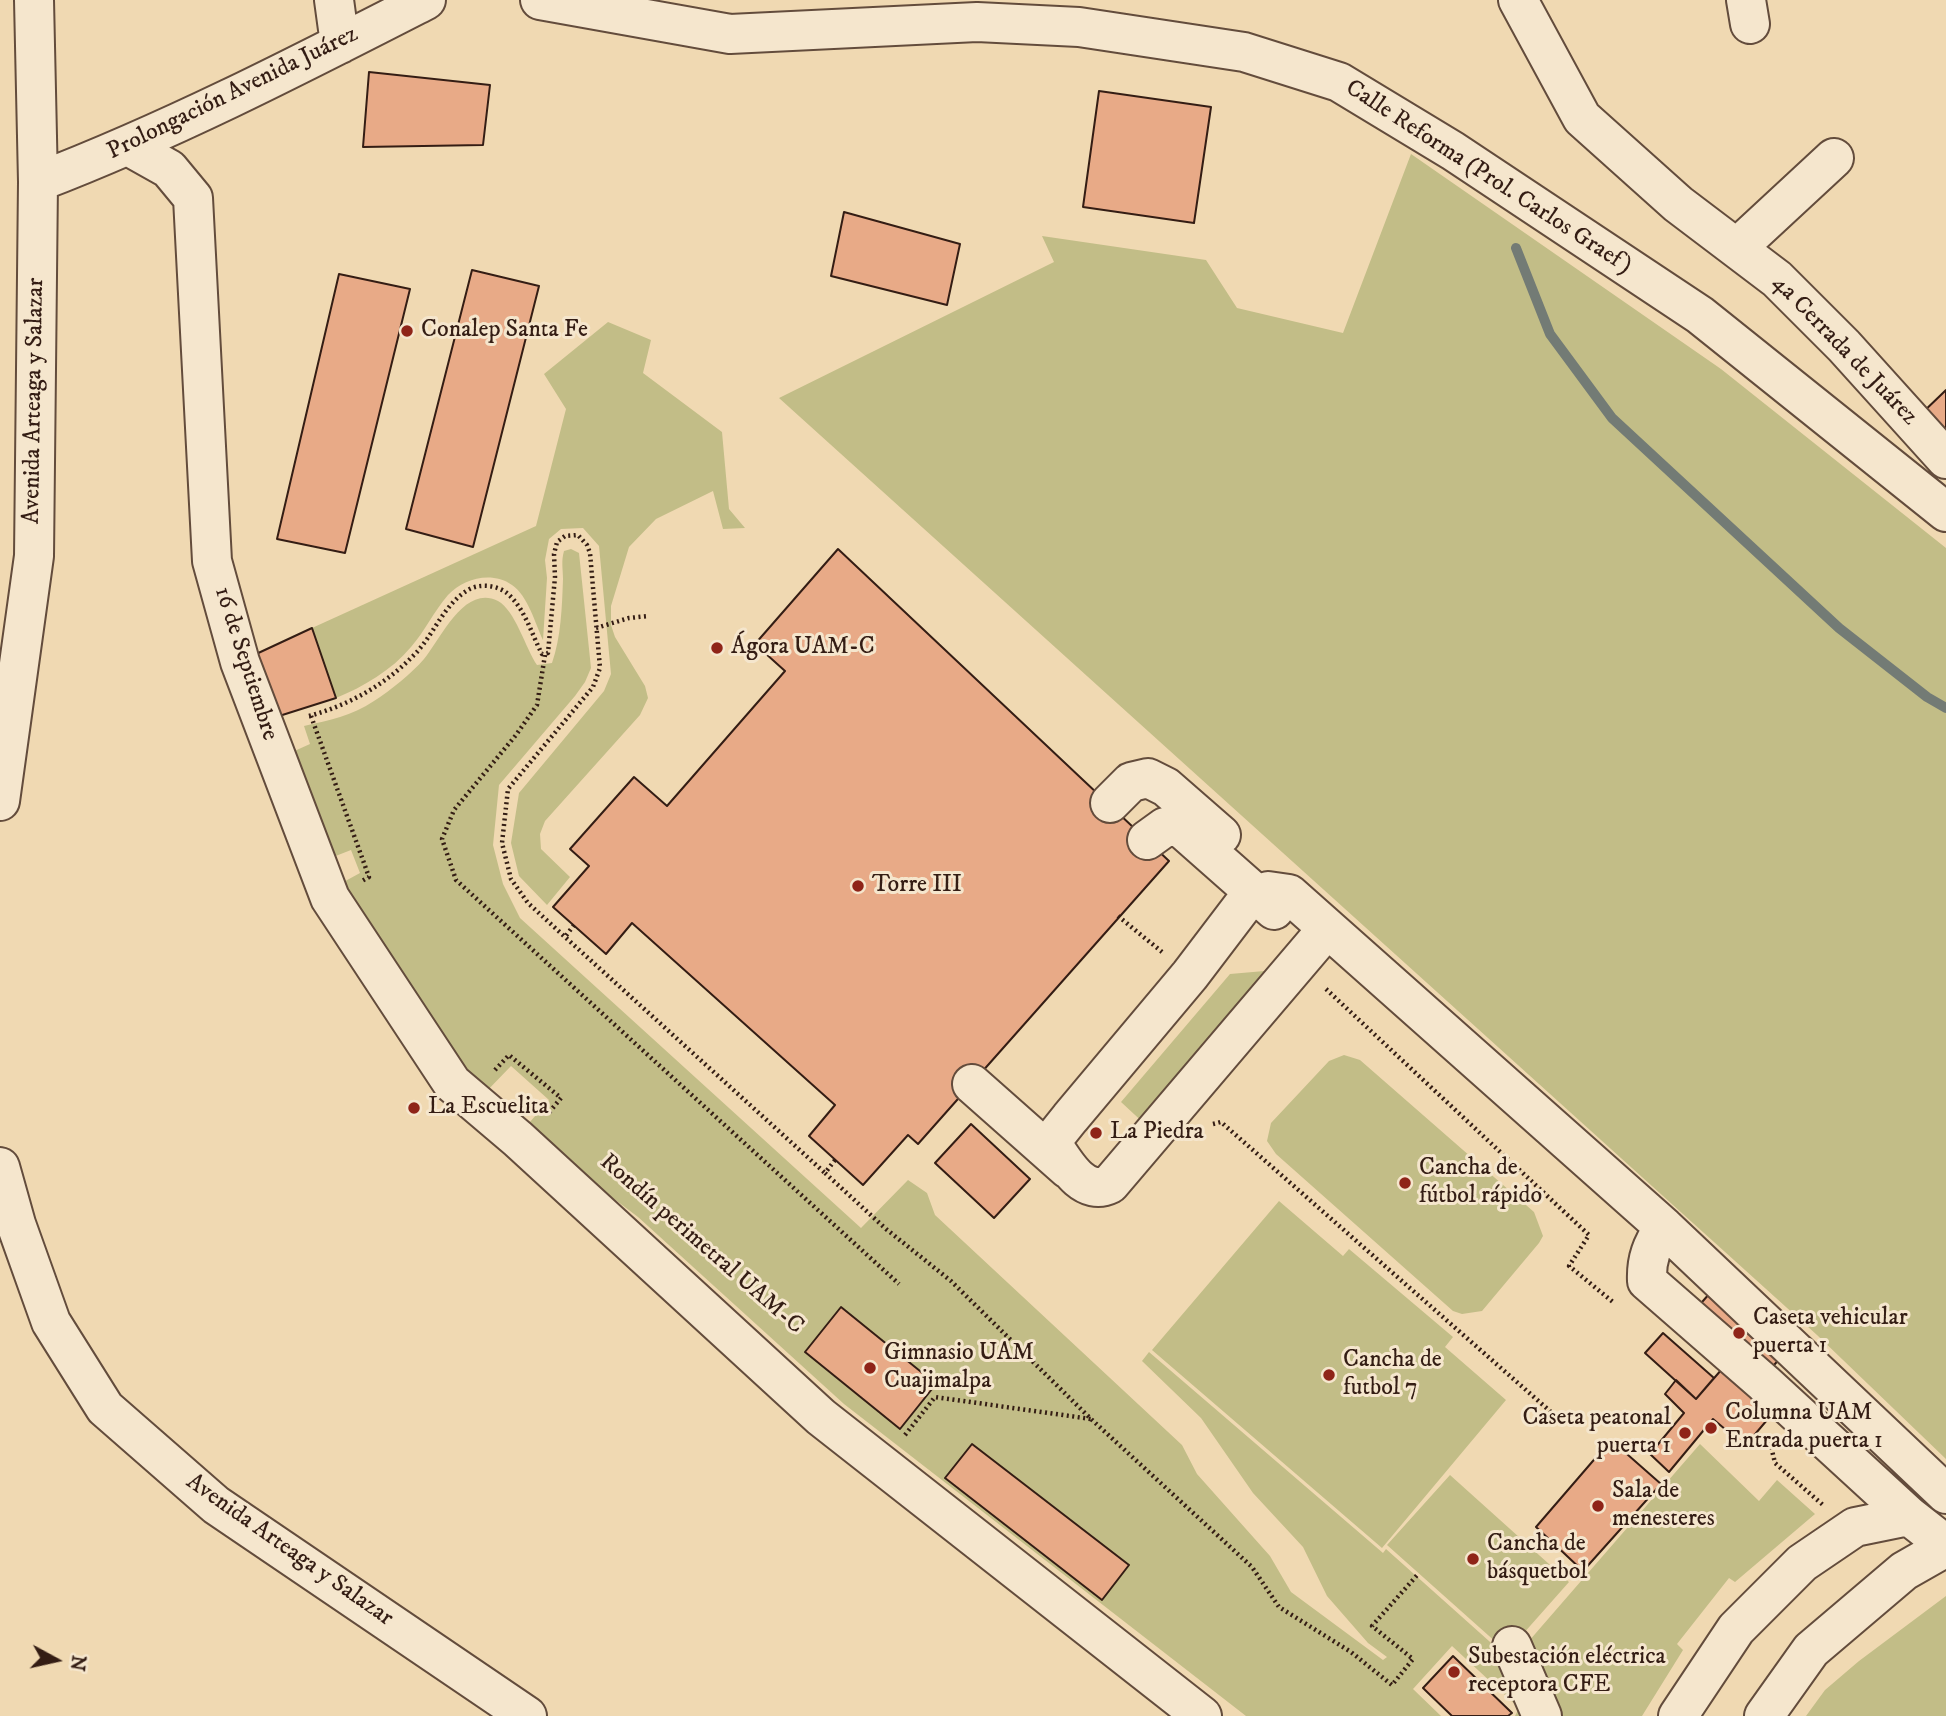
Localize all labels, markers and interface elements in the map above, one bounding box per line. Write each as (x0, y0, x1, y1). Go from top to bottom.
street label: Prolongación Avenida Juárez (103, 21, 363, 167)
street label: Calle Reforma (Prol. Carlos Graef) (1339, 75, 1637, 281)
street label: 4a Cerrada de Juárez (1765, 270, 1923, 432)
street label: Avenida Arteaga y Salazar (18, 277, 52, 525)
place label: Conalep Santa Fe (421, 317, 588, 345)
marker: Conalep Santa Fe (399, 323, 415, 339)
street label: 16 de Septiembre (207, 584, 283, 744)
place label: Ágora UAM-C (731, 634, 875, 662)
marker: Ágora UAM-C (709, 640, 725, 656)
place label: Torre III (872, 872, 962, 900)
marker: Torre III (850, 878, 866, 894)
place label: La Escuelita (428, 1094, 549, 1122)
marker: La Escuelita (406, 1100, 422, 1116)
place label: La Piedra (1110, 1119, 1204, 1147)
marker: La Piedra (1088, 1125, 1104, 1141)
street label: Rondín perimetral UAM-C (593, 1149, 809, 1341)
place label: Cancha de fútbol rápido (1419, 1155, 1542, 1211)
marker: Cancha de fútbol rápido (1397, 1175, 1413, 1191)
place label: Caseta vehicular puerta 1 (1753, 1305, 1908, 1361)
marker: Caseta vehicular puerta 1 (1731, 1325, 1747, 1341)
place label: Gimnasio UAM Cuajimalpa (884, 1340, 1034, 1396)
place label: Cancha de futbol 7 (1343, 1347, 1442, 1403)
marker: Gimnasio UAM Cuajimalpa (862, 1360, 878, 1376)
marker: Cancha de futbol 7 (1321, 1367, 1337, 1383)
place label: Columna UAM Entrada puerta 1 (1725, 1400, 1883, 1456)
place label: Caseta peatonal puerta 1 (1522, 1405, 1671, 1461)
marker: Columna UAM Entrada puerta 1 (1703, 1420, 1719, 1436)
marker: Caseta peatonal puerta 1 (1677, 1425, 1693, 1441)
street label: Avenida Arteaga y Salazar (180, 1468, 398, 1634)
place label: Sala de menesteres (1612, 1478, 1715, 1534)
marker: Sala de menesteres (1590, 1498, 1606, 1514)
place label: Cancha de básquetbol (1487, 1531, 1588, 1587)
marker: Cancha de básquetbol (1465, 1551, 1481, 1567)
north arrow (21, 1625, 91, 1695)
place label: Subestación eléctrica receptora CFE (1468, 1644, 1666, 1700)
text: N (65, 1654, 90, 1672)
marker: Subestación eléctrica receptora CFE (1446, 1664, 1462, 1680)

